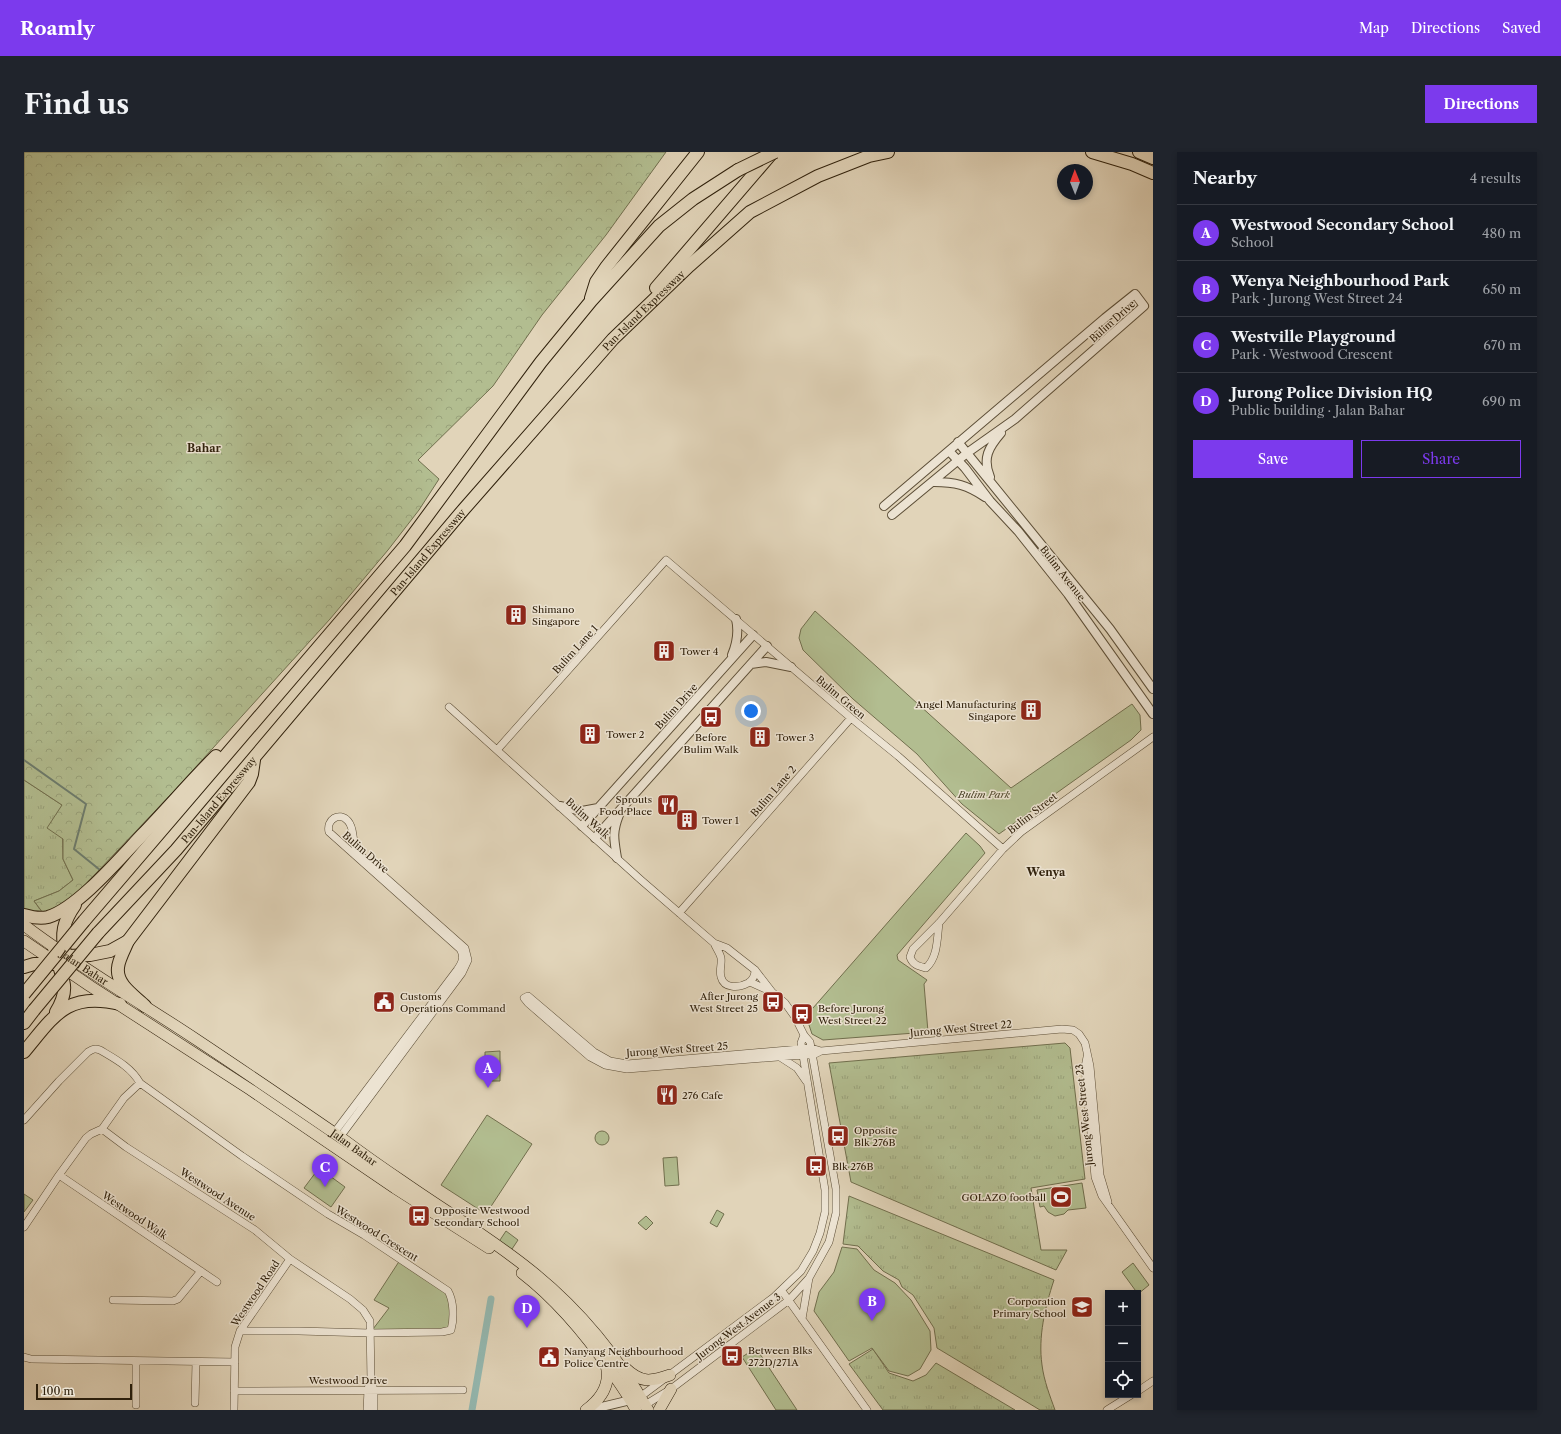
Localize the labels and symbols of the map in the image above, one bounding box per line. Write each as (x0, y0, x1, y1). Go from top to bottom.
north arrow (1057, 164, 1093, 200)
street label: Pan-Island Expressway (600, 267, 688, 354)
street label: Bulim Drive (1087, 297, 1138, 345)
district label: Bahar (187, 441, 222, 455)
street label: Pan-Island Expressway (388, 506, 469, 598)
street label: Bulim Avenue (1037, 543, 1088, 604)
building icon: Shimano Singapore (503, 602, 529, 628)
place label: Shimano Singapore (532, 603, 580, 628)
street label: Bulim Lane 1 (550, 621, 601, 677)
building icon: Tower 4 (651, 638, 677, 664)
place label: Tower 4 (680, 645, 719, 658)
street label: Bulim Green (813, 673, 869, 722)
street label: Bulim Drive (652, 680, 701, 732)
building icon: Angel Manufacturing Singapore (1018, 697, 1044, 723)
place label: Angel Manufacturing Singapore (915, 698, 1017, 723)
your location (741, 701, 761, 721)
bus stop icon: Before Bulim Walk (698, 704, 724, 730)
building icon: Tower 2 (577, 721, 603, 747)
building icon: Tower 3 (747, 724, 773, 750)
place label: Tower 2 (606, 728, 645, 741)
place label: Before Bulim Walk (684, 731, 740, 756)
place label: Tower 3 (776, 731, 814, 744)
street label: Pan-Island Expressway (179, 753, 260, 846)
street label: Bulim Lane 2 (748, 763, 799, 819)
park label: Bulim Park (957, 788, 1011, 801)
street label: Bulim Street (1005, 790, 1060, 837)
restaurant icon: Sprouts Food Place (655, 792, 681, 818)
place label: Sprouts Food Place (599, 793, 652, 818)
street label: Bulim Walk (563, 795, 613, 842)
building icon: Tower 1 (674, 807, 700, 833)
place label: Tower 1 (702, 814, 740, 827)
street label: Bulim Drive (340, 829, 392, 876)
district label: Wenya (1026, 865, 1066, 879)
street label: Jalan Bahar (57, 946, 111, 989)
public building icon: Customs Operations Command (371, 989, 397, 1015)
bus stop icon: After Jurong West Street 25 (760, 989, 786, 1015)
place label: Customs Operations Command (400, 990, 506, 1015)
place label: After Jurong West Street 25 (689, 990, 759, 1015)
bus stop icon: Before Jurong West Street 22 (789, 1001, 815, 1027)
place label: Before Jurong West Street 22 (817, 1002, 887, 1027)
street label: Jurong West Street 22 (908, 1018, 1013, 1040)
street label: Jurong West Street 25 (624, 1039, 728, 1060)
pin: A (475, 1055, 501, 1088)
street label: Jurong West Street 23 (1073, 1063, 1097, 1168)
restaurant icon: 276 Cafe (654, 1082, 680, 1108)
place label: 276 Cafe (682, 1089, 723, 1102)
bus stop icon: Opposite Blk 276B (825, 1123, 851, 1149)
place label: Opposite Blk 276B (854, 1124, 898, 1149)
street label: Jalan Bahar (326, 1125, 380, 1169)
bus stop icon: Blk 276B (803, 1153, 829, 1179)
pin: C (312, 1154, 338, 1187)
place label: Blk 276B (832, 1160, 873, 1173)
street label: Westwood Avenue (177, 1165, 258, 1224)
sports icon: GOLAZO football (1048, 1184, 1074, 1210)
street label: Westwood Walk (99, 1188, 171, 1243)
place label: GOLAZO football (962, 1191, 1046, 1204)
street label: Westwood Crescent (332, 1202, 421, 1264)
bus stop icon: Opposite Westwood Secondary School (406, 1203, 432, 1229)
place label: Opposite Westwood Secondary School (434, 1204, 530, 1229)
street label: Westwood Road (228, 1258, 282, 1330)
pin: B (859, 1288, 885, 1321)
street label: Jurong West Avenue 3 (692, 1290, 783, 1364)
school or university icon: Corporation Primary School (1069, 1294, 1095, 1320)
pin: D (514, 1295, 540, 1328)
place label: Corporation Primary School (993, 1295, 1067, 1320)
bus stop icon: Between Blks 272D/271A (719, 1343, 745, 1369)
public building icon: Nanyang Neighbourhood Police Centre (536, 1344, 562, 1370)
place label: Between Blks 272D/271A (748, 1344, 812, 1369)
place label: Nanyang Neighbourhood Police Centre (564, 1345, 683, 1370)
street label: Westwood Drive (308, 1374, 388, 1387)
scale bar (36, 1382, 132, 1401)

